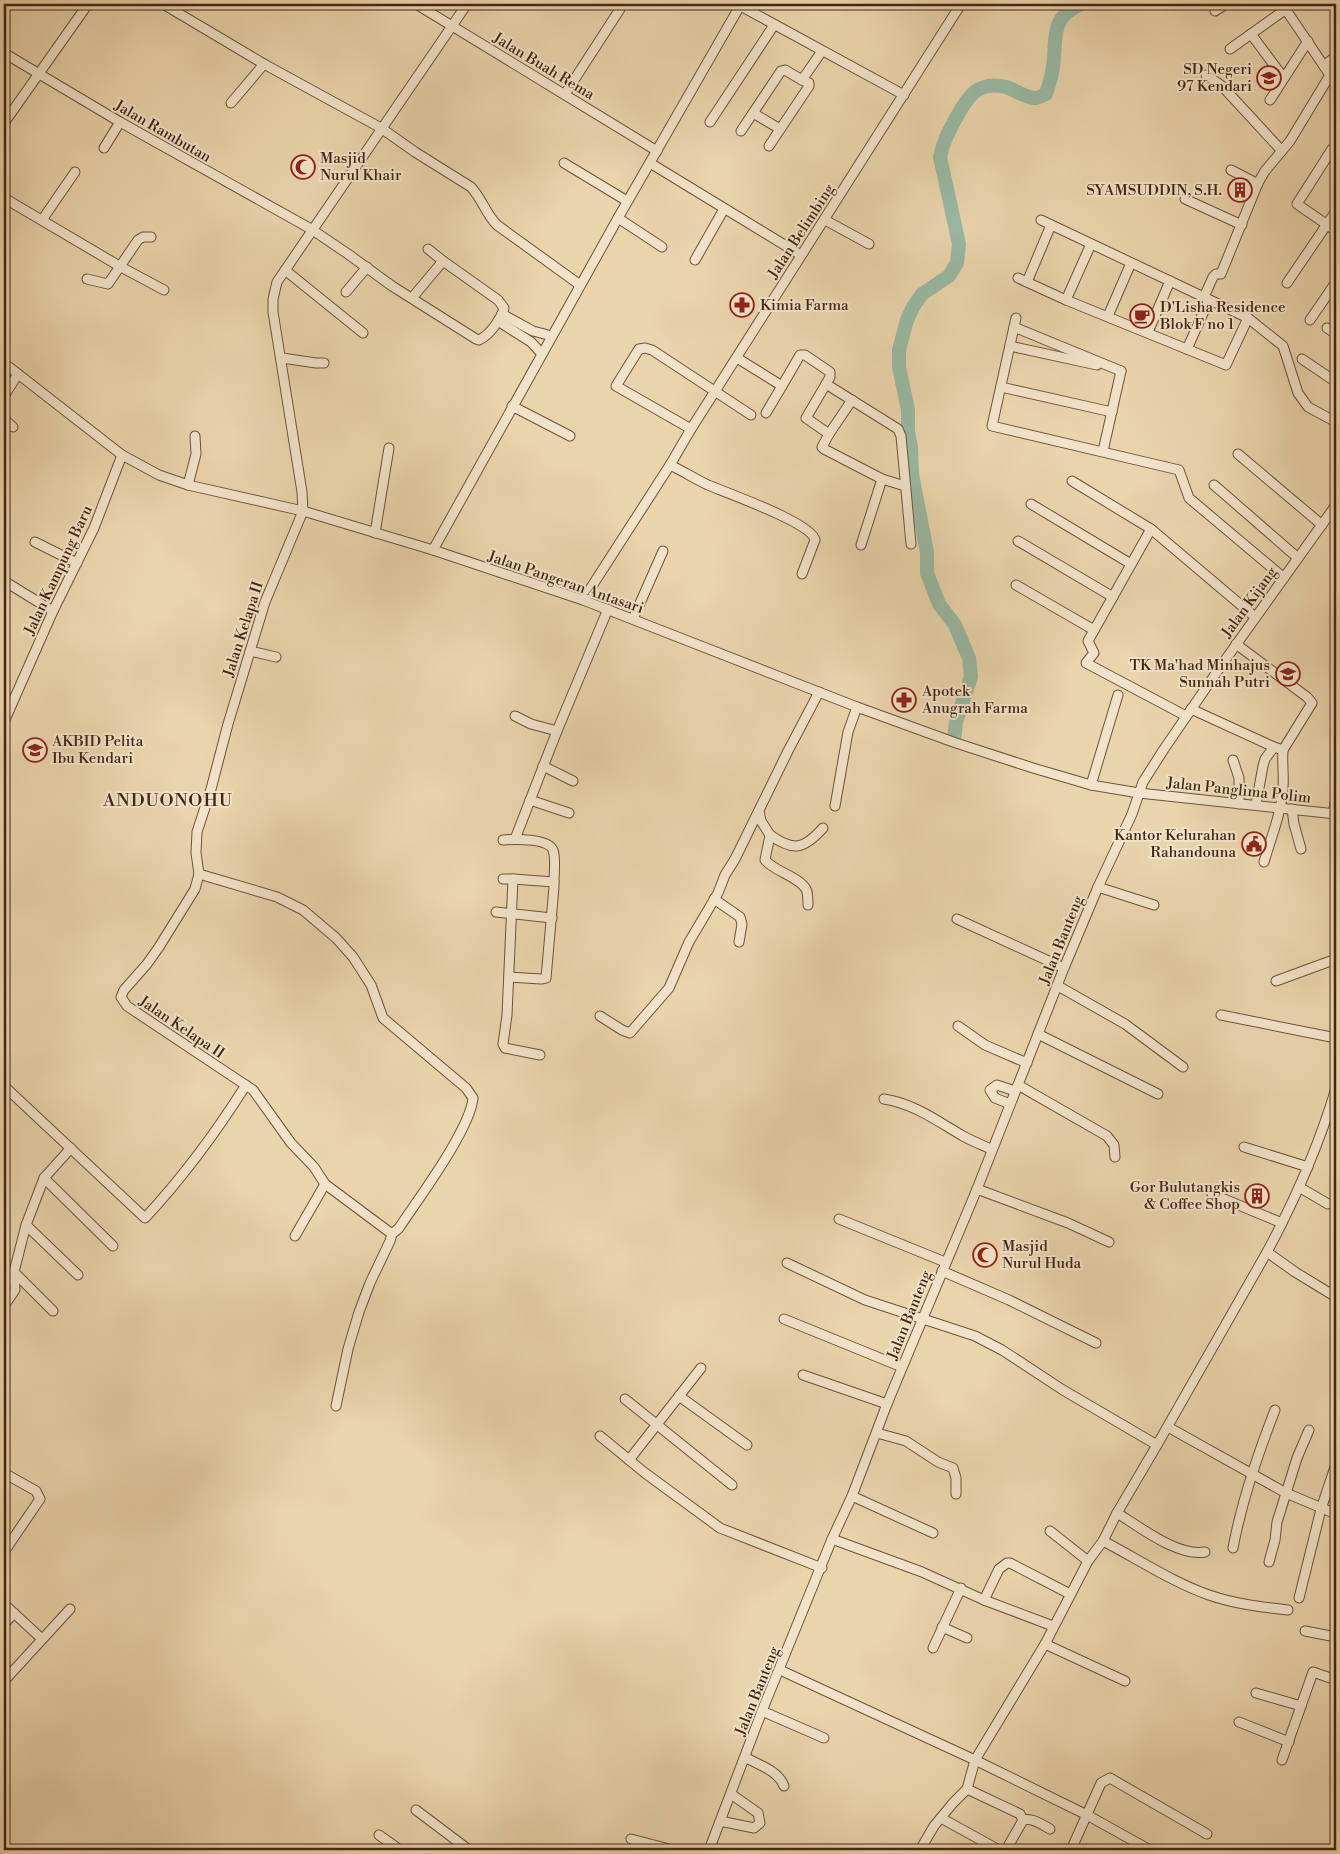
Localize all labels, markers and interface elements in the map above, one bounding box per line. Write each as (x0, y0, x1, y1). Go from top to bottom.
street label: Jalan Buah Rema (489, 28, 598, 104)
place label: SD Negeri 97 Kendari (1177, 60, 1252, 96)
school or university icon: SD Negeri 97 Kendari (1256, 65, 1282, 91)
street label: Jalan Rambutan (110, 96, 215, 167)
place label: Masjid Nurul Khair (320, 149, 402, 185)
mosque icon: Masjid Nurul Khair (290, 154, 316, 180)
building icon: SYAMSUDDIN, S.H. (1227, 177, 1253, 203)
street label: Jalan Belimbing (763, 180, 839, 283)
place label: SYAMSUDDIN, S.H. (1086, 181, 1222, 200)
pharmacy icon: Kimia Farma (729, 292, 755, 318)
place label: Kimia Farma (760, 296, 849, 315)
place label: D'Lisha Residence Blok F no 1 (1159, 298, 1286, 334)
cafe icon: D'Lisha Residence Blok F no 1 (1129, 303, 1155, 329)
street label: Jalan Kampung Baru (20, 502, 97, 639)
street label: Jalan Pangeran Antasari (485, 547, 646, 618)
street label: Jalan Kijang (1217, 563, 1282, 642)
street label: Jalan Kelapa II (219, 579, 268, 680)
place label: TK Ma'had Minhajus Sunnah Putri (1129, 656, 1270, 692)
school or university icon: TK Ma'had Minhajus Sunnah Putri (1275, 661, 1301, 687)
place label: Apotek Anugrah Farma (921, 682, 1028, 718)
pharmacy icon: Apotek Anugrah Farma (891, 687, 917, 713)
place label: AKBID Pelita Ibu Kendari (51, 732, 144, 768)
school or university icon: AKBID Pelita Ibu Kendari (22, 737, 48, 763)
street label: Jalan Panglima Polim (1165, 773, 1312, 808)
district label: ANDUONOHU (102, 789, 233, 812)
place label: Kantor Kelurahan Rahandouna (1114, 826, 1236, 862)
public building icon: Kantor Kelurahan Rahandouna (1241, 831, 1267, 857)
street label: Jalan Banteng (1035, 893, 1088, 989)
street label: Jalan Kelapa II (134, 991, 228, 1063)
place label: Gor Bulutangkis & Coffee Shop (1130, 1178, 1240, 1214)
building icon: Gor Bulutangkis & Coffee Shop (1244, 1183, 1270, 1209)
place label: Masjid Nurul Huda (1002, 1237, 1082, 1273)
mosque icon: Masjid Nurul Huda (972, 1242, 998, 1268)
street label: Jalan Banteng (883, 1268, 936, 1364)
street label: Jalan Banteng (731, 1644, 784, 1740)

